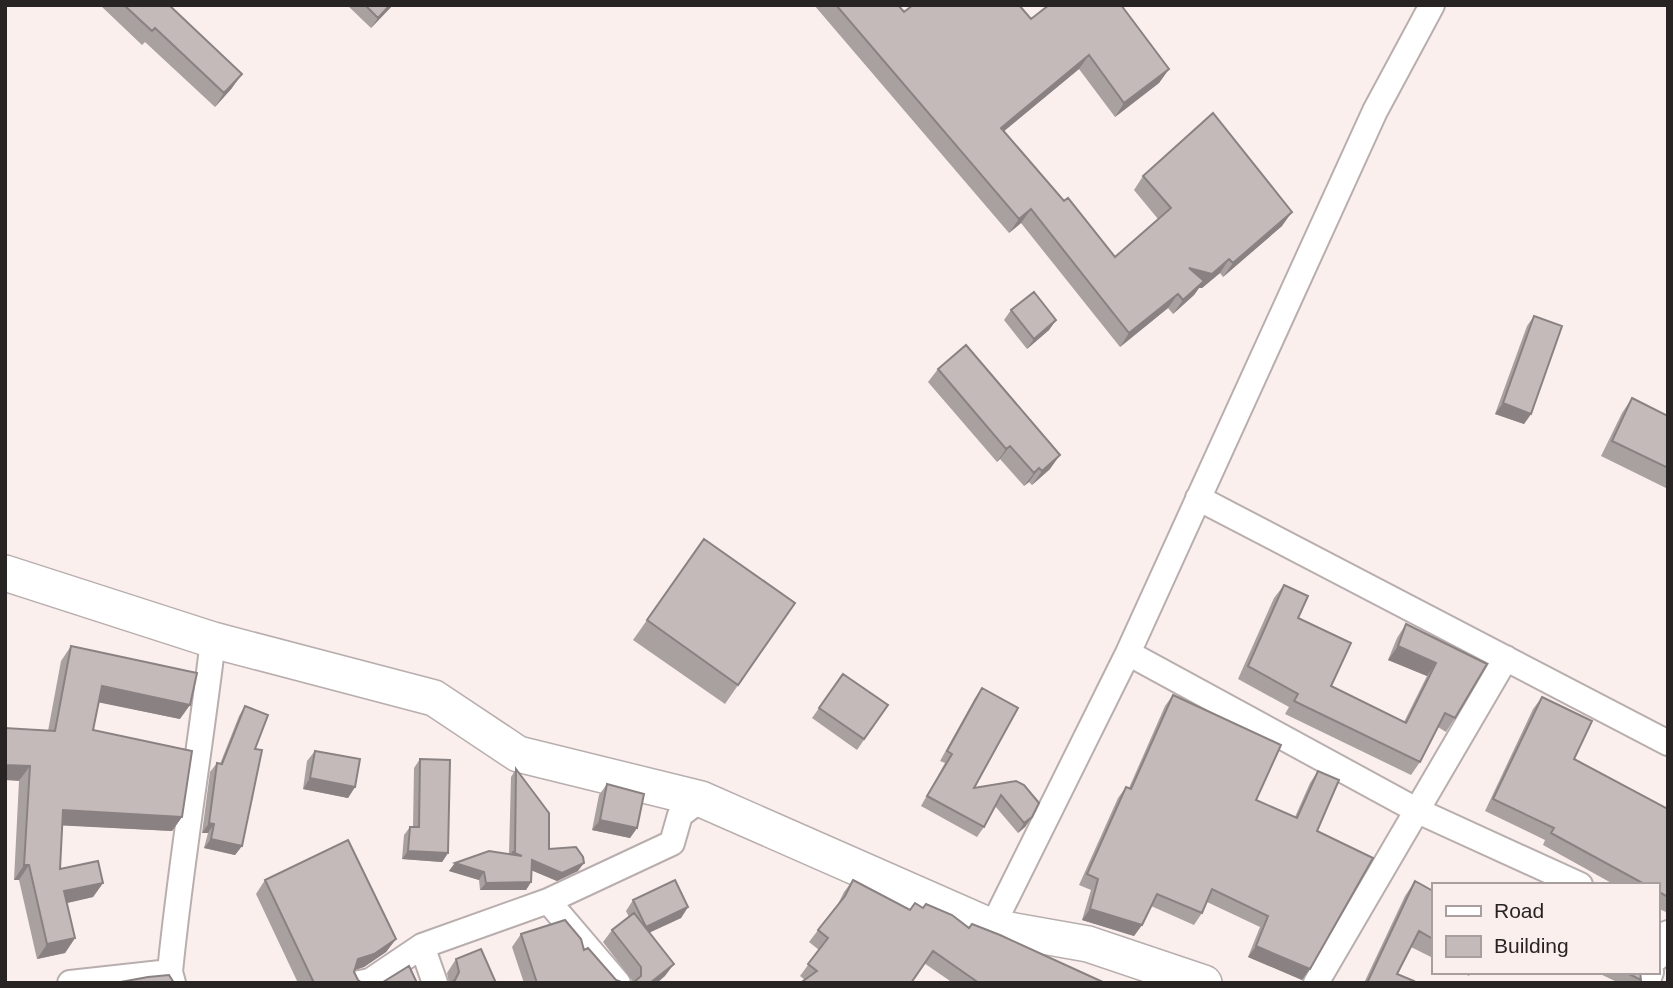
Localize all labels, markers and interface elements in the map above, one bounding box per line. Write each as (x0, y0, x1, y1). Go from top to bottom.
legend (1432, 883, 1659, 974)
text: Road (1494, 899, 1544, 922)
text: Building (1494, 934, 1569, 957)

